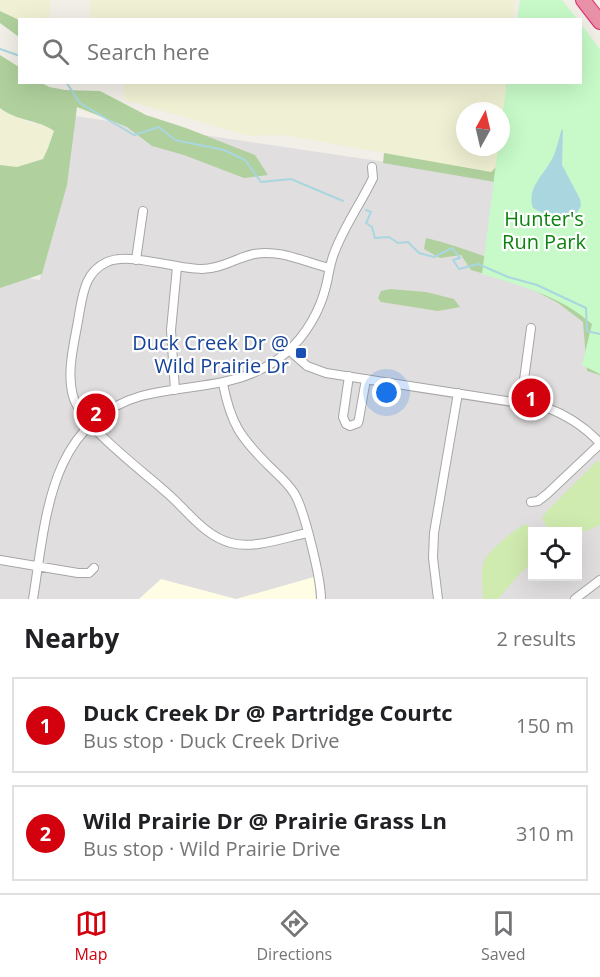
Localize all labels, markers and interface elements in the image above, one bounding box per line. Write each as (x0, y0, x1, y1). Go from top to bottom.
search box (18, 18, 582, 84)
icon: search (39, 35, 72, 68)
text: Search here (87, 36, 210, 66)
north arrow (456, 102, 510, 156)
park label: Hunter's Run Park (502, 205, 586, 255)
place label: Duck Creek Dr @ Wild Prairie Dr (132, 329, 289, 379)
marker: Duck Creek Dr @ Wild Prairie Dr (294, 346, 308, 360)
pin: 1 (512, 376, 550, 420)
your location (372, 378, 401, 407)
pin: 2 (76, 390, 116, 436)
map controls (528, 527, 582, 581)
button: locate (528, 527, 582, 581)
text: Nearby (24, 620, 119, 656)
text: 2 results (496, 625, 576, 652)
text: Duck Creek Dr @ Partridge Courtc (83, 697, 453, 727)
text: 1 (40, 712, 51, 739)
text: 150 m (516, 712, 574, 739)
text: Bus stop · Duck Creek Drive (83, 727, 339, 754)
text: Wild Prairie Dr @ Prairie Grass Ln (83, 805, 447, 835)
text: 2 (40, 820, 51, 847)
text: 310 m (516, 820, 574, 847)
text: Bus stop · Wild Prairie Drive (83, 835, 340, 862)
tab: Map (74, 907, 108, 965)
tab: Directions (256, 907, 332, 965)
tab: Saved (481, 907, 526, 965)

